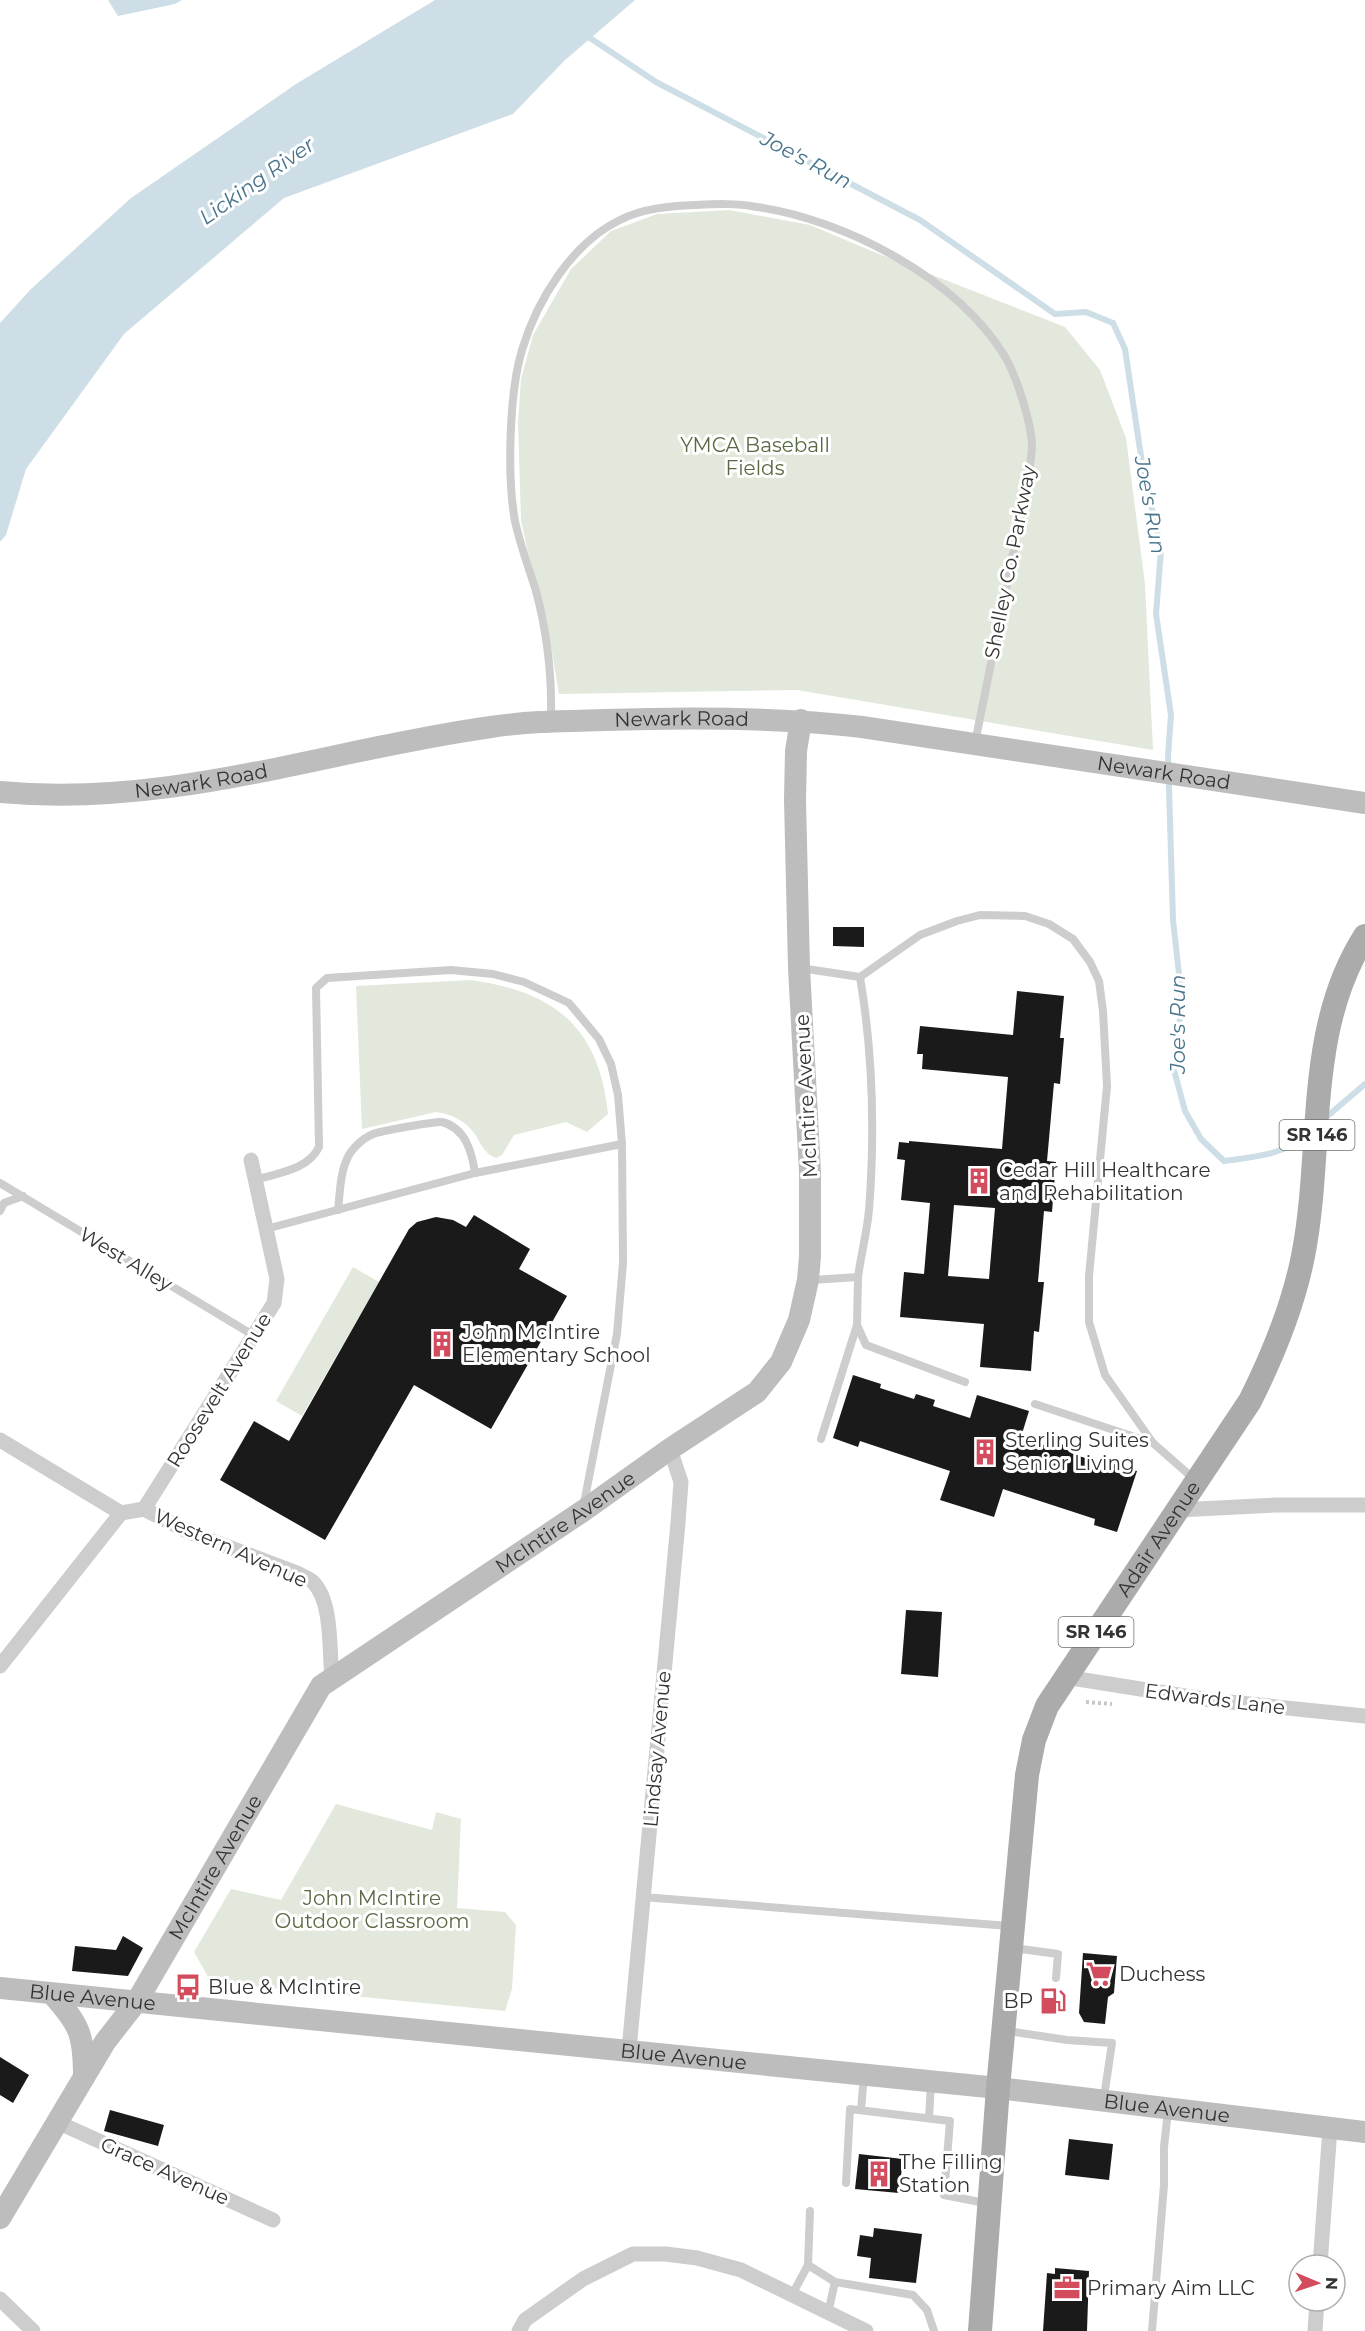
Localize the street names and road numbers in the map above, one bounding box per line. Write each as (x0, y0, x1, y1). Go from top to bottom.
street label: Shelley Co. Parkway (979, 463, 1041, 661)
street label: Newark Road (614, 706, 749, 732)
street label: Newark Road (1096, 751, 1232, 795)
street label: Newark Road (133, 759, 270, 803)
street label: McIntire Avenue (790, 1013, 822, 1179)
road number: SR 146 (1280, 1120, 1354, 1150)
street label: West Alley (75, 1222, 177, 1296)
street label: Roosevelt Avenue (162, 1308, 276, 1472)
street label: McIntire Avenue (491, 1466, 640, 1578)
street label: Adair Avenue (1111, 1476, 1205, 1601)
street label: Western Avenue (151, 1504, 311, 1592)
road number: SR 146 (1058, 1617, 1134, 1647)
street label: Lindsay Avenue (638, 1670, 676, 1828)
street label: Edwards Lane (1143, 1678, 1287, 1720)
street label: McIntire Avenue (163, 1790, 267, 1944)
street label: Blue Avenue (28, 1979, 157, 2016)
street label: Blue Avenue (619, 2038, 748, 2075)
street label: Blue Avenue (1102, 2089, 1231, 2128)
street label: Grace Avenue (97, 2132, 233, 2210)

